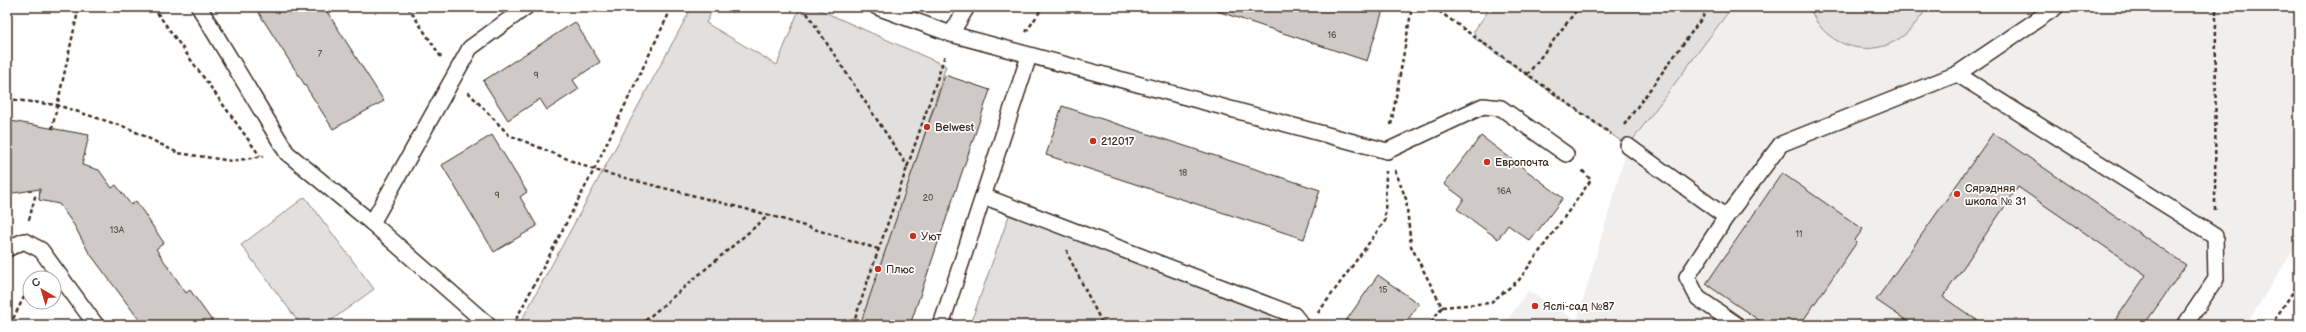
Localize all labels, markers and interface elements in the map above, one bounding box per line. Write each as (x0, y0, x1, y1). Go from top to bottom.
house number: 16 (1328, 30, 1337, 41)
house number: 7 (318, 49, 323, 60)
house number: 9 (533, 70, 539, 81)
place label: Belwest (935, 121, 975, 134)
marker: Belwest (922, 122, 932, 132)
place label: 212017 (1101, 135, 1135, 148)
marker: 212017 (1088, 136, 1098, 146)
place label: Европочта (1495, 156, 1550, 169)
marker: Европочта (1482, 157, 1492, 167)
house number: 18 (1179, 168, 1187, 179)
place label: Сярэдняя школа № 31 (1965, 182, 2026, 208)
house number: 16А (1497, 186, 1512, 197)
marker: Сярэдняя школа № 31 (1952, 189, 1962, 199)
house number: 9 (494, 190, 500, 201)
house number: 20 (923, 193, 933, 204)
house number: 13А (110, 225, 125, 236)
house number: 11 (1796, 229, 1802, 240)
place label: Уют (921, 230, 941, 243)
marker: Уют (908, 231, 918, 241)
place label: Плюс (886, 263, 915, 276)
marker: Плюс (873, 264, 883, 274)
north arrow (22, 270, 62, 310)
text: С (29, 275, 43, 290)
house number: 15 (1379, 285, 1387, 296)
place label: Яслі-сад №87 (1543, 300, 1615, 313)
marker: Яслі-сад №87 (1530, 301, 1540, 311)

